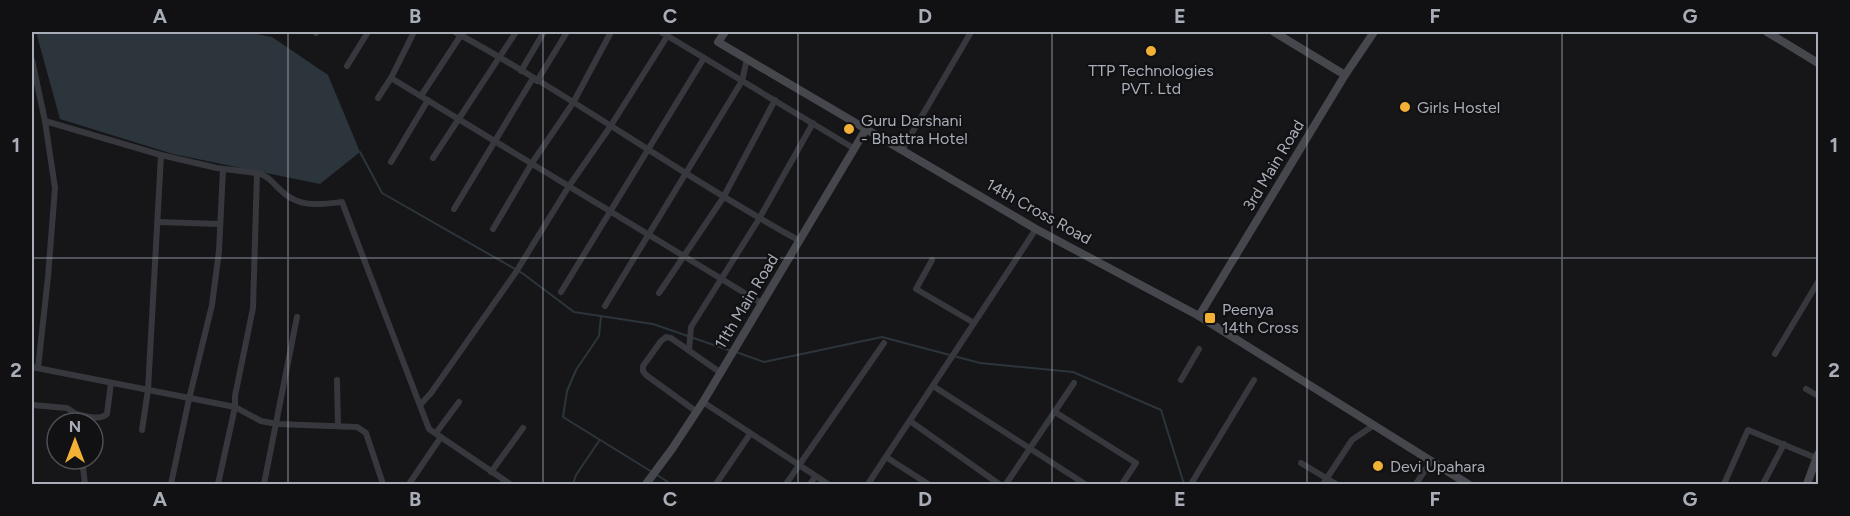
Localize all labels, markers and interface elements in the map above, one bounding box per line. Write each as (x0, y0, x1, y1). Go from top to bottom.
text: A (153, 4, 168, 28)
text: B (409, 4, 421, 28)
text: C (663, 4, 677, 28)
text: D (918, 4, 932, 28)
text: E (1174, 4, 1186, 28)
text: F (1429, 4, 1441, 28)
text: G (1683, 4, 1698, 28)
marker: TTP Technologies PVT. Ltd (1144, 44, 1158, 58)
place label: TTP Technologies PVT. Ltd (1088, 61, 1214, 98)
place label: Girls Hostel (1417, 98, 1500, 117)
marker: Girls Hostel (1398, 100, 1412, 114)
place label: Guru Darshani - Bhattra Hotel (861, 111, 968, 148)
street label: 3rd Main Road (1239, 116, 1308, 214)
marker: Guru Darshani - Bhattra Hotel (842, 122, 856, 136)
text: 1 (12, 133, 20, 157)
text: 1 (1830, 133, 1838, 157)
street label: 14th Cross Road (983, 175, 1095, 248)
street label: 11th Main Road (711, 250, 782, 352)
place label: Peenya 14th Cross (1222, 300, 1299, 337)
marker: Peenya 14th Cross (1203, 311, 1217, 325)
text: 2 (10, 358, 22, 382)
text: 2 (1828, 358, 1840, 382)
north arrow (45, 411, 105, 471)
text: N (69, 417, 81, 436)
place label: Devi Upahara (1390, 457, 1485, 476)
marker: Devi Upahara (1371, 459, 1385, 473)
text: A (153, 487, 168, 511)
text: B (409, 487, 421, 511)
text: C (663, 487, 677, 511)
text: D (918, 487, 932, 511)
text: E (1174, 487, 1186, 511)
text: F (1429, 487, 1441, 511)
text: G (1683, 487, 1698, 511)

